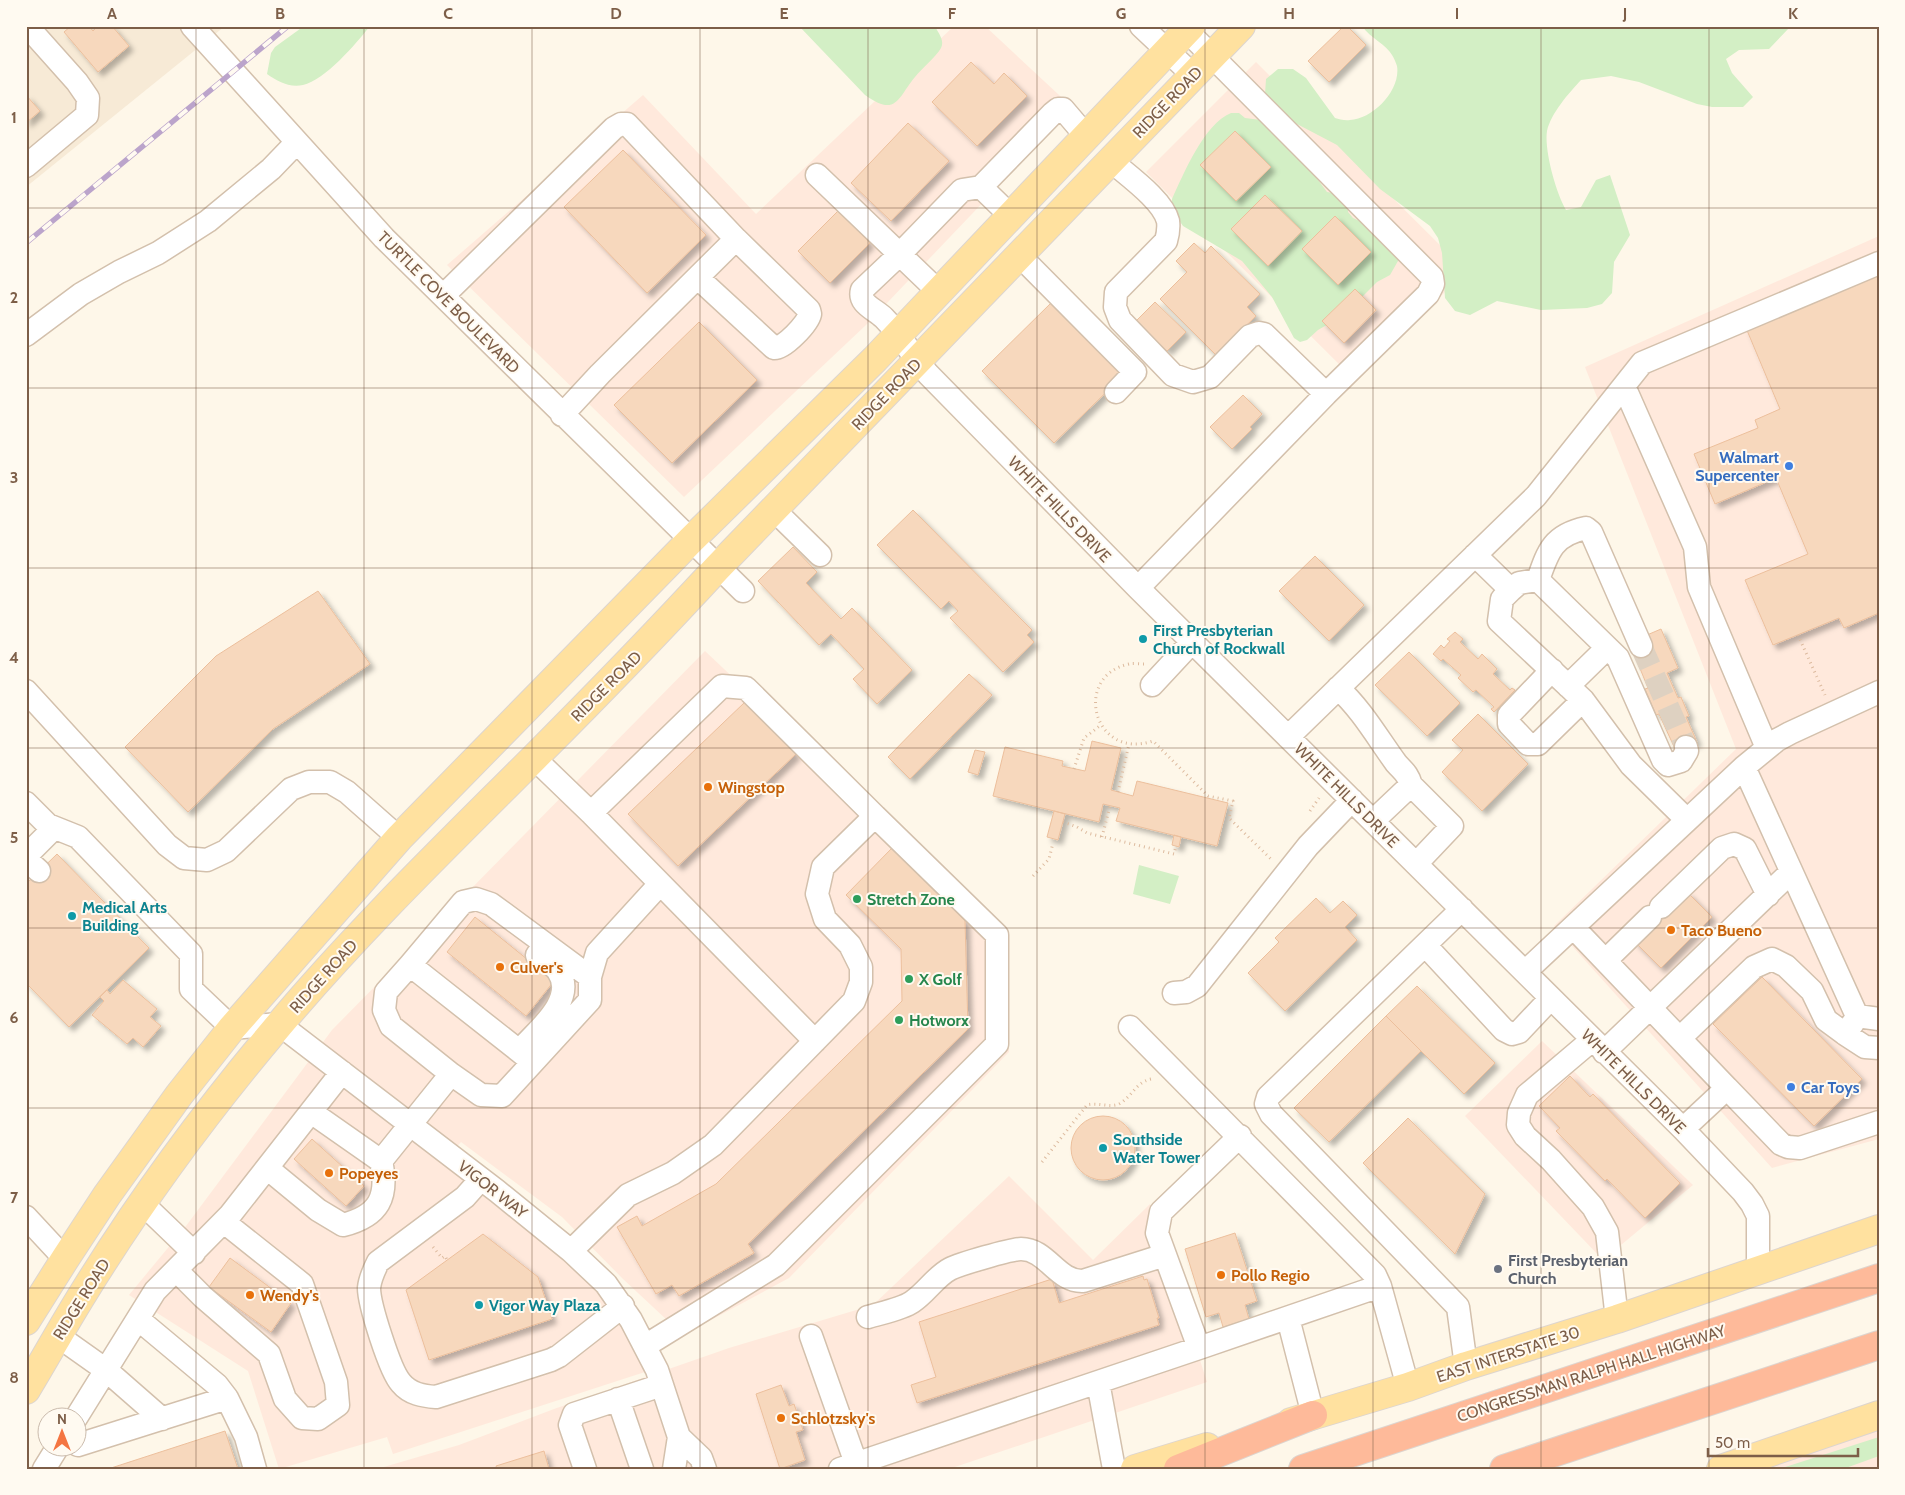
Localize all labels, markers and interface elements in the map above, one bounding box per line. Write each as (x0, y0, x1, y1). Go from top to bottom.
text: A (107, 4, 117, 23)
text: B (275, 4, 285, 23)
text: C (443, 4, 453, 23)
text: D (610, 4, 622, 23)
text: E (779, 4, 789, 23)
text: F (948, 4, 957, 23)
text: G (1116, 4, 1126, 23)
text: H (1283, 4, 1295, 23)
text: I (1455, 4, 1459, 23)
text: J (1622, 4, 1627, 23)
text: K (1788, 4, 1798, 23)
street label: RIDGE ROAD (1129, 63, 1206, 142)
text: 1 (11, 108, 17, 127)
street label: TURTLE COVE BOULEVARD (374, 227, 524, 377)
text: 2 (10, 288, 18, 307)
street label: RIDGE ROAD (848, 355, 925, 434)
place label: Walmart Supercenter (1695, 448, 1780, 485)
street label: WHITE HILLS DRIVE (1004, 452, 1115, 566)
marker: Walmart Supercenter (1783, 460, 1795, 472)
text: 3 (10, 468, 18, 487)
place label: First Presbyterian Church of Rockwall (1153, 621, 1285, 658)
marker: First Presbyterian Church of Rockwall (1137, 633, 1149, 645)
street label: RIDGE ROAD (567, 647, 646, 726)
text: 4 (9, 648, 19, 667)
street label: WHITE HILLS DRIVE (1290, 739, 1403, 852)
place label: Wingstop (718, 778, 785, 797)
marker: Wingstop (702, 781, 714, 793)
text: 5 (10, 828, 18, 847)
place label: Stretch Zone (867, 890, 955, 909)
marker: Stretch Zone (851, 893, 863, 905)
place label: Medical Arts Building (82, 898, 167, 935)
marker: Medical Arts Building (66, 910, 78, 922)
place label: Taco Bueno (1681, 921, 1762, 940)
marker: Taco Bueno (1665, 924, 1677, 936)
street label: RIDGE ROAD (286, 936, 361, 1017)
place label: Culver's (510, 958, 564, 977)
marker: Culver's (494, 961, 506, 973)
place label: X Golf (918, 970, 962, 989)
marker: X Golf (903, 973, 915, 985)
text: 6 (10, 1008, 19, 1027)
place label: Hotworx (909, 1011, 969, 1030)
marker: Hotworx (893, 1014, 905, 1026)
street label: WHITE HILLS DRIVE (1577, 1025, 1690, 1138)
place label: Car Toys (1801, 1078, 1860, 1097)
marker: Car Toys (1785, 1081, 1797, 1093)
place label: Southside Water Tower (1113, 1130, 1201, 1167)
marker: Southside Water Tower (1097, 1142, 1109, 1154)
street label: VIGOR WAY (454, 1156, 532, 1223)
place label: Popeyes (339, 1164, 398, 1183)
marker: Popeyes (323, 1167, 335, 1179)
text: 7 (10, 1188, 19, 1207)
place label: First Presbyterian Church (1508, 1251, 1628, 1288)
street label: RIDGE ROAD (49, 1255, 114, 1343)
marker: First Presbyterian Church (1492, 1263, 1504, 1275)
place label: Pollo Regio (1231, 1266, 1310, 1285)
marker: Pollo Regio (1215, 1269, 1227, 1281)
place label: Wendy's (260, 1286, 319, 1305)
marker: Wendy's (244, 1289, 256, 1301)
place label: Vigor Way Plaza (489, 1296, 600, 1315)
marker: Vigor Way Plaza (473, 1299, 485, 1311)
street label: CONGRESSMAN RALPH HALL HIGHWAY (1455, 1321, 1729, 1426)
street label: EAST INTERSTATE 30 (1434, 1322, 1582, 1387)
text: 8 (9, 1368, 19, 1387)
north arrow (38, 1408, 88, 1458)
place label: Schlotzsky's (791, 1409, 875, 1428)
text: N (57, 1410, 67, 1428)
marker: Schlotzsky's (775, 1412, 787, 1424)
scale bar (1708, 1425, 1858, 1457)
text: 50 m (1715, 1434, 1750, 1452)

